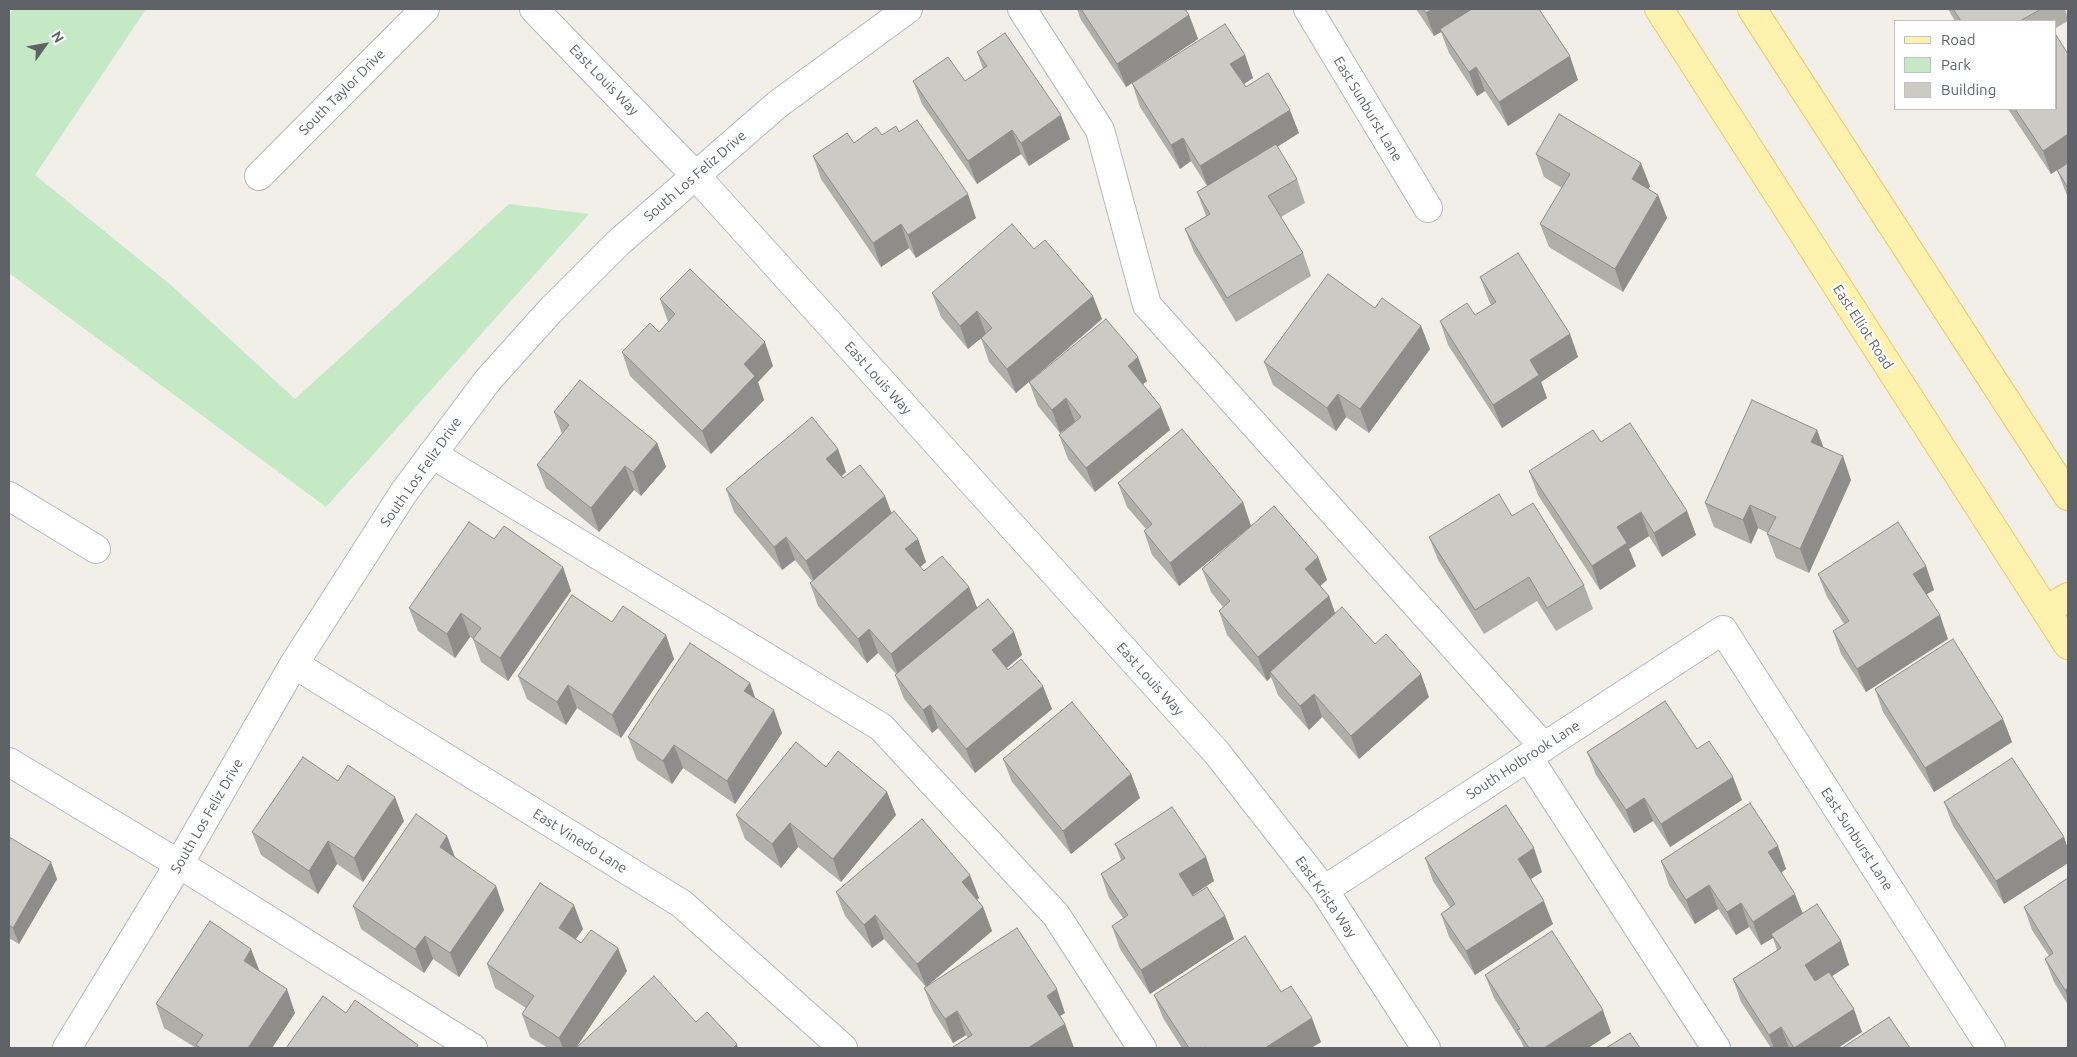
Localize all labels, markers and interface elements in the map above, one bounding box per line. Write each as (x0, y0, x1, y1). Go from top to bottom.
north arrow (20, 20, 70, 70)
legend (1894, 20, 2057, 110)
text: N (48, 28, 67, 46)
text: Road (1941, 31, 1976, 48)
street label: East Louis Way (566, 41, 642, 119)
street label: South Taylor Drive (295, 45, 389, 139)
street label: East Sunburst Lane (1330, 53, 1406, 165)
text: Park (1941, 56, 1971, 73)
text: Building (1941, 81, 1996, 98)
street label: South Los Feliz Drive (641, 127, 749, 225)
street label: East Elliot Road (1829, 282, 1897, 372)
street label: East Louis Way (841, 338, 915, 418)
street label: South Los Feliz Drive (377, 414, 465, 530)
street label: East Louis Way (1113, 639, 1187, 719)
street label: South Holbrook Lane (1463, 717, 1583, 803)
street label: South Los Feliz Drive (167, 756, 247, 876)
street label: East Sunburst Lane (1817, 784, 1897, 894)
street label: East Vinedo Lane (530, 805, 630, 877)
street label: East Krista Way (1292, 853, 1360, 941)

